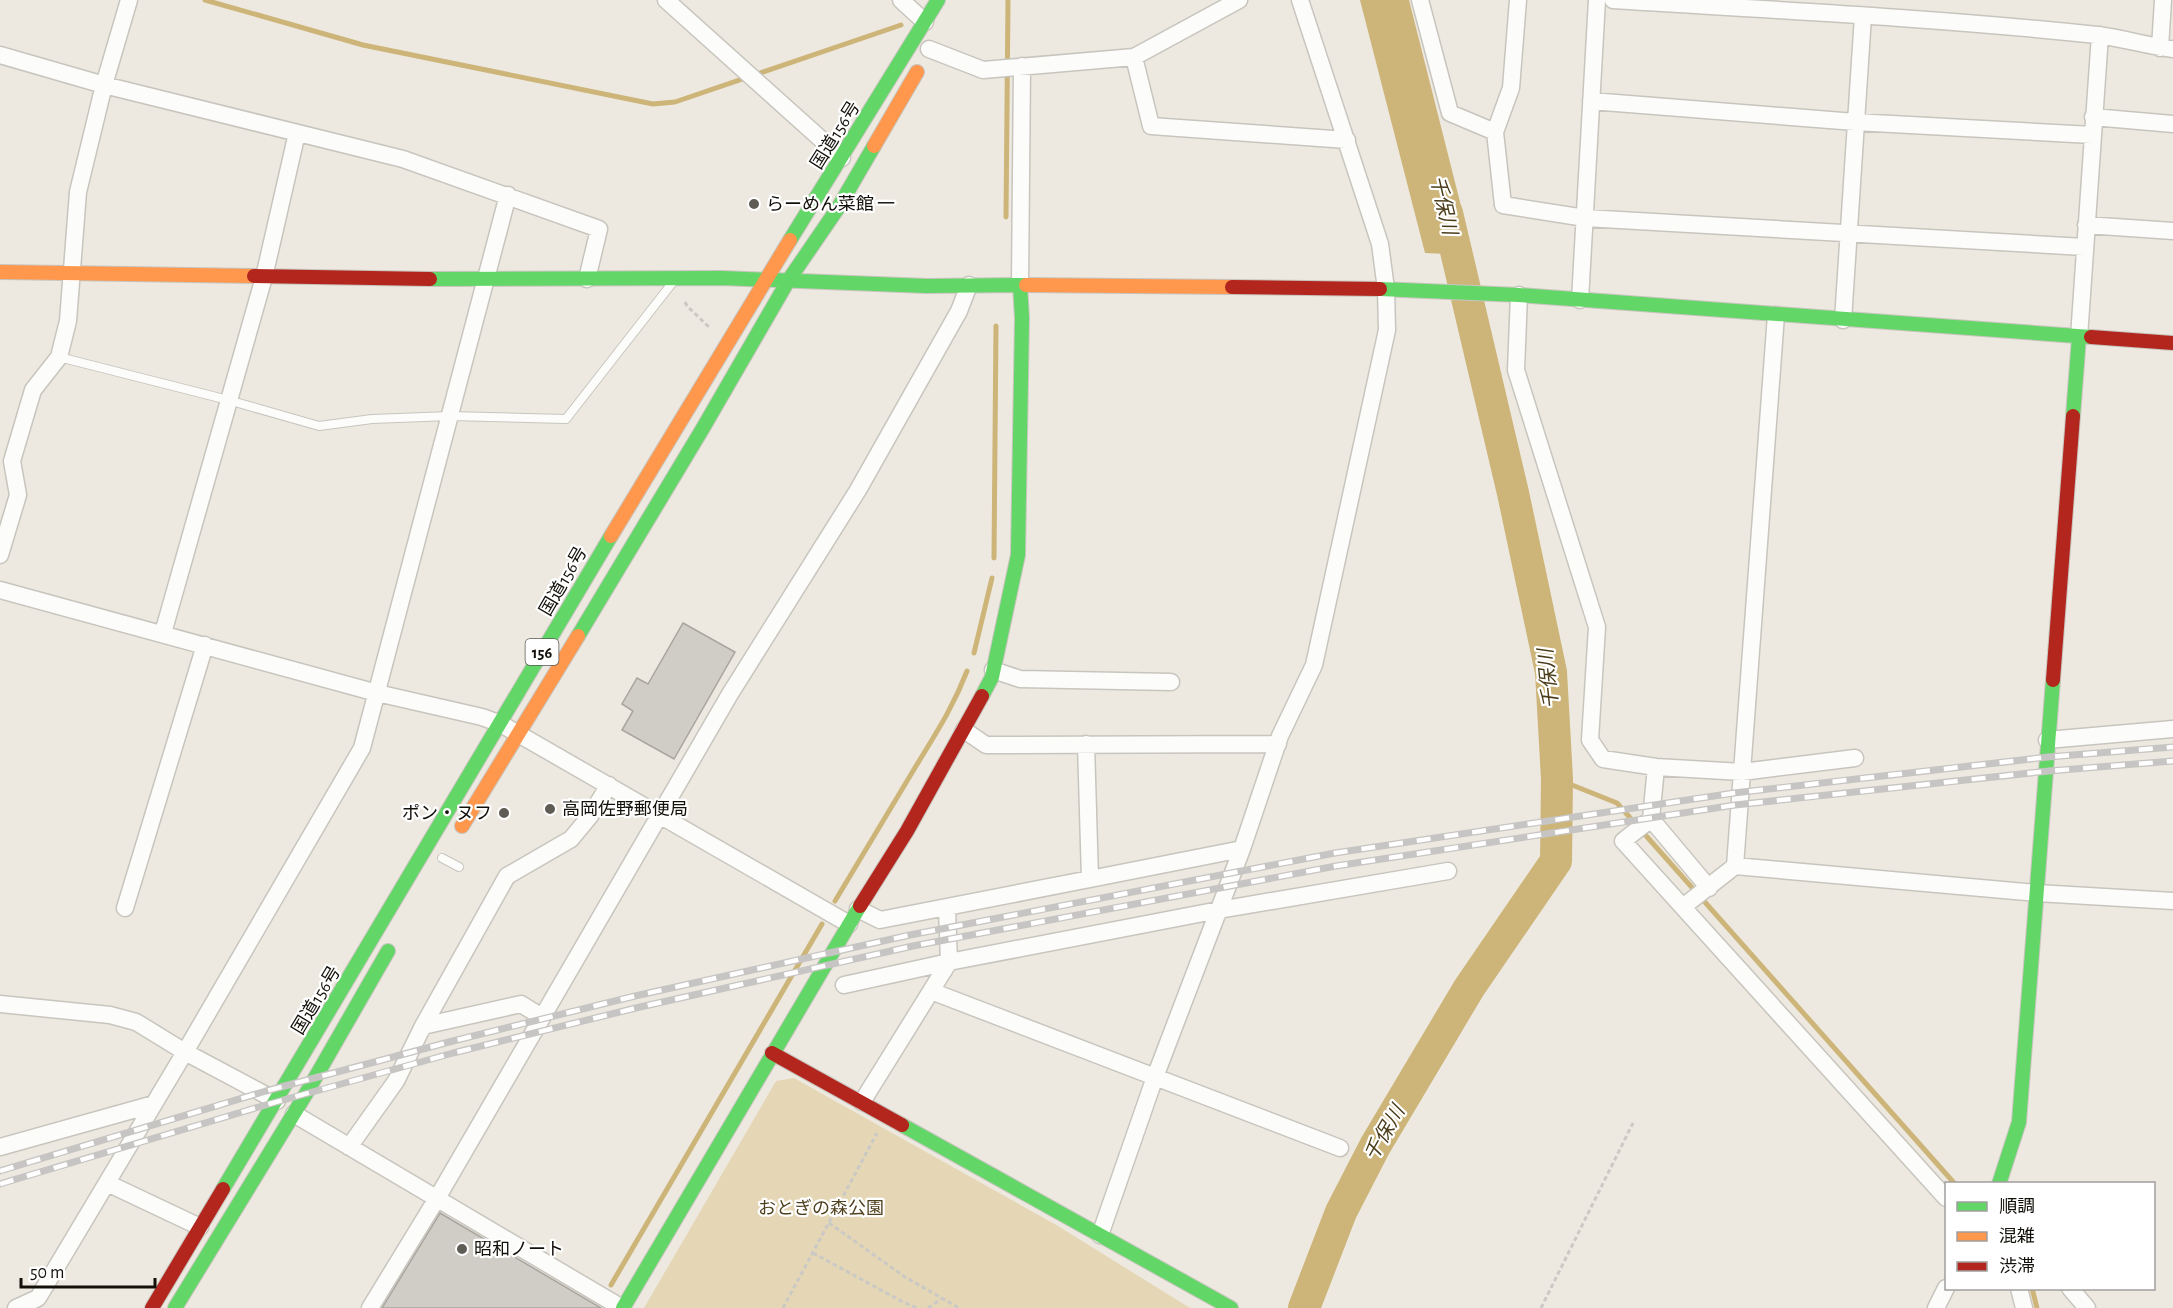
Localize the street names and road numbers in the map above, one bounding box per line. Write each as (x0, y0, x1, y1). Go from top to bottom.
street label: 国道156号 (806, 97, 864, 173)
street label: 国道156号 (535, 543, 591, 619)
road number: 156 (526, 639, 558, 665)
street label: 国道156号 (288, 962, 344, 1038)

